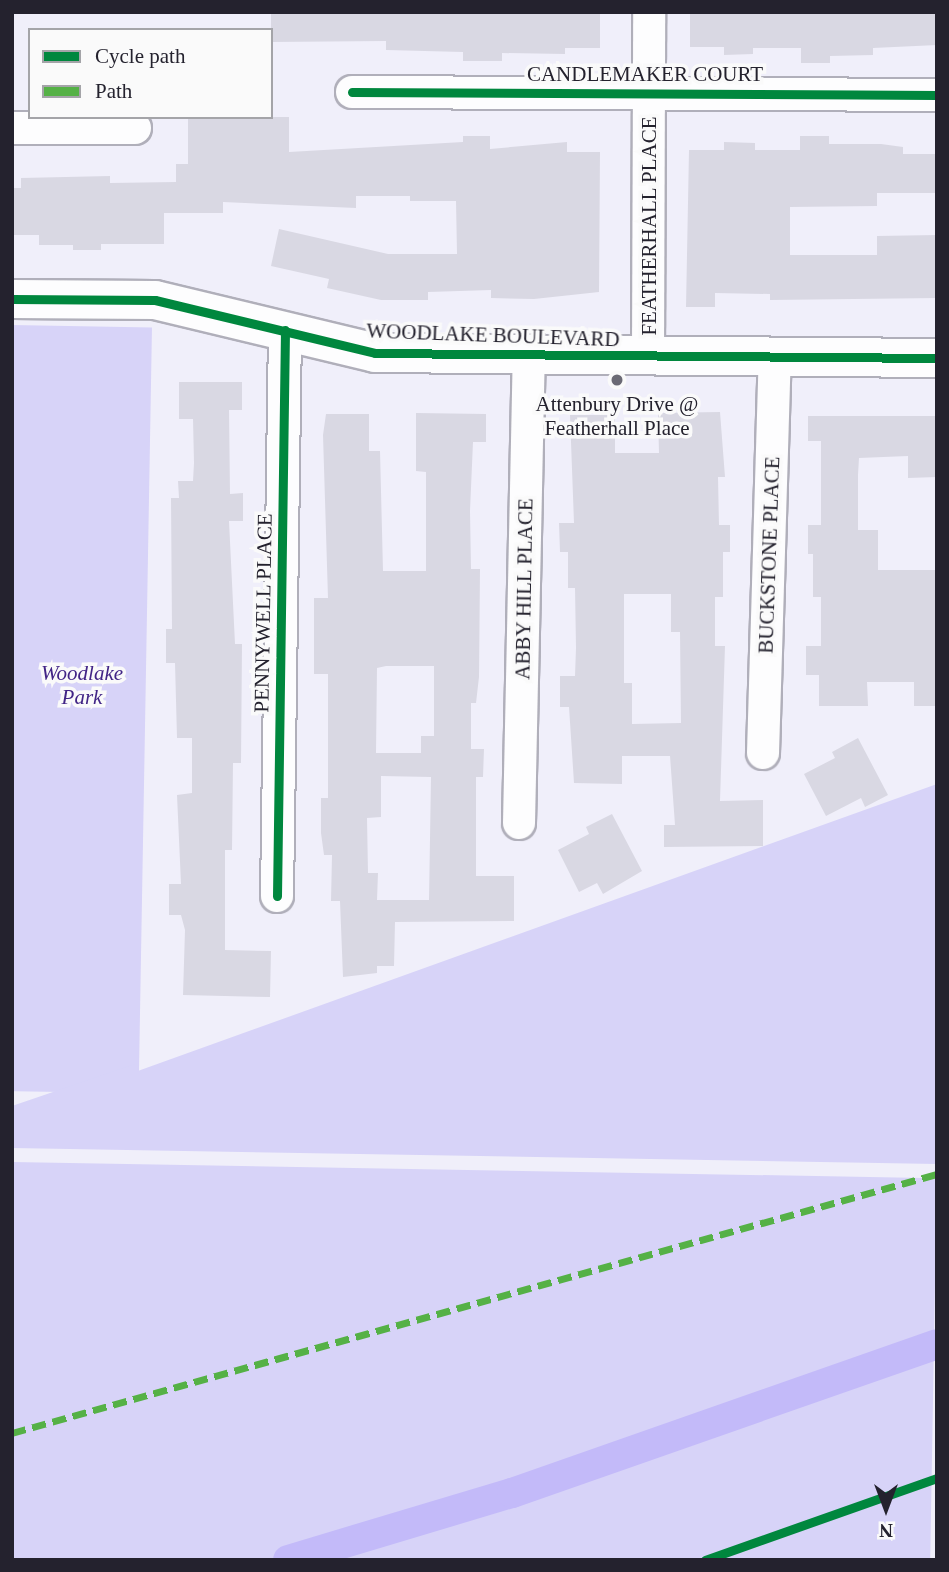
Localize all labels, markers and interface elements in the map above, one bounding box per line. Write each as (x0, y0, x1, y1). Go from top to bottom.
legend (28, 28, 273, 119)
text: Cycle path (95, 44, 185, 68)
street label: CANDLEMAKER COURT (527, 61, 763, 87)
text: Path (95, 79, 132, 103)
street label: FEATHERHALL PLACE (636, 116, 662, 336)
street label: WOODLAKE BOULEVARD (366, 318, 620, 352)
marker: Attenbury Drive @ Featherhall Place (609, 372, 625, 388)
place label: Attenbury Drive @ Featherhall Place (536, 391, 698, 441)
street label: BUCKSTONE PLACE (753, 456, 785, 654)
street label: ABBY HILL PLACE (510, 497, 538, 681)
street label: PENNYWELL PLACE (249, 513, 277, 713)
park label: Woodlake Park (41, 660, 123, 710)
north arrow (851, 1474, 921, 1544)
text: N (879, 1520, 893, 1541)

